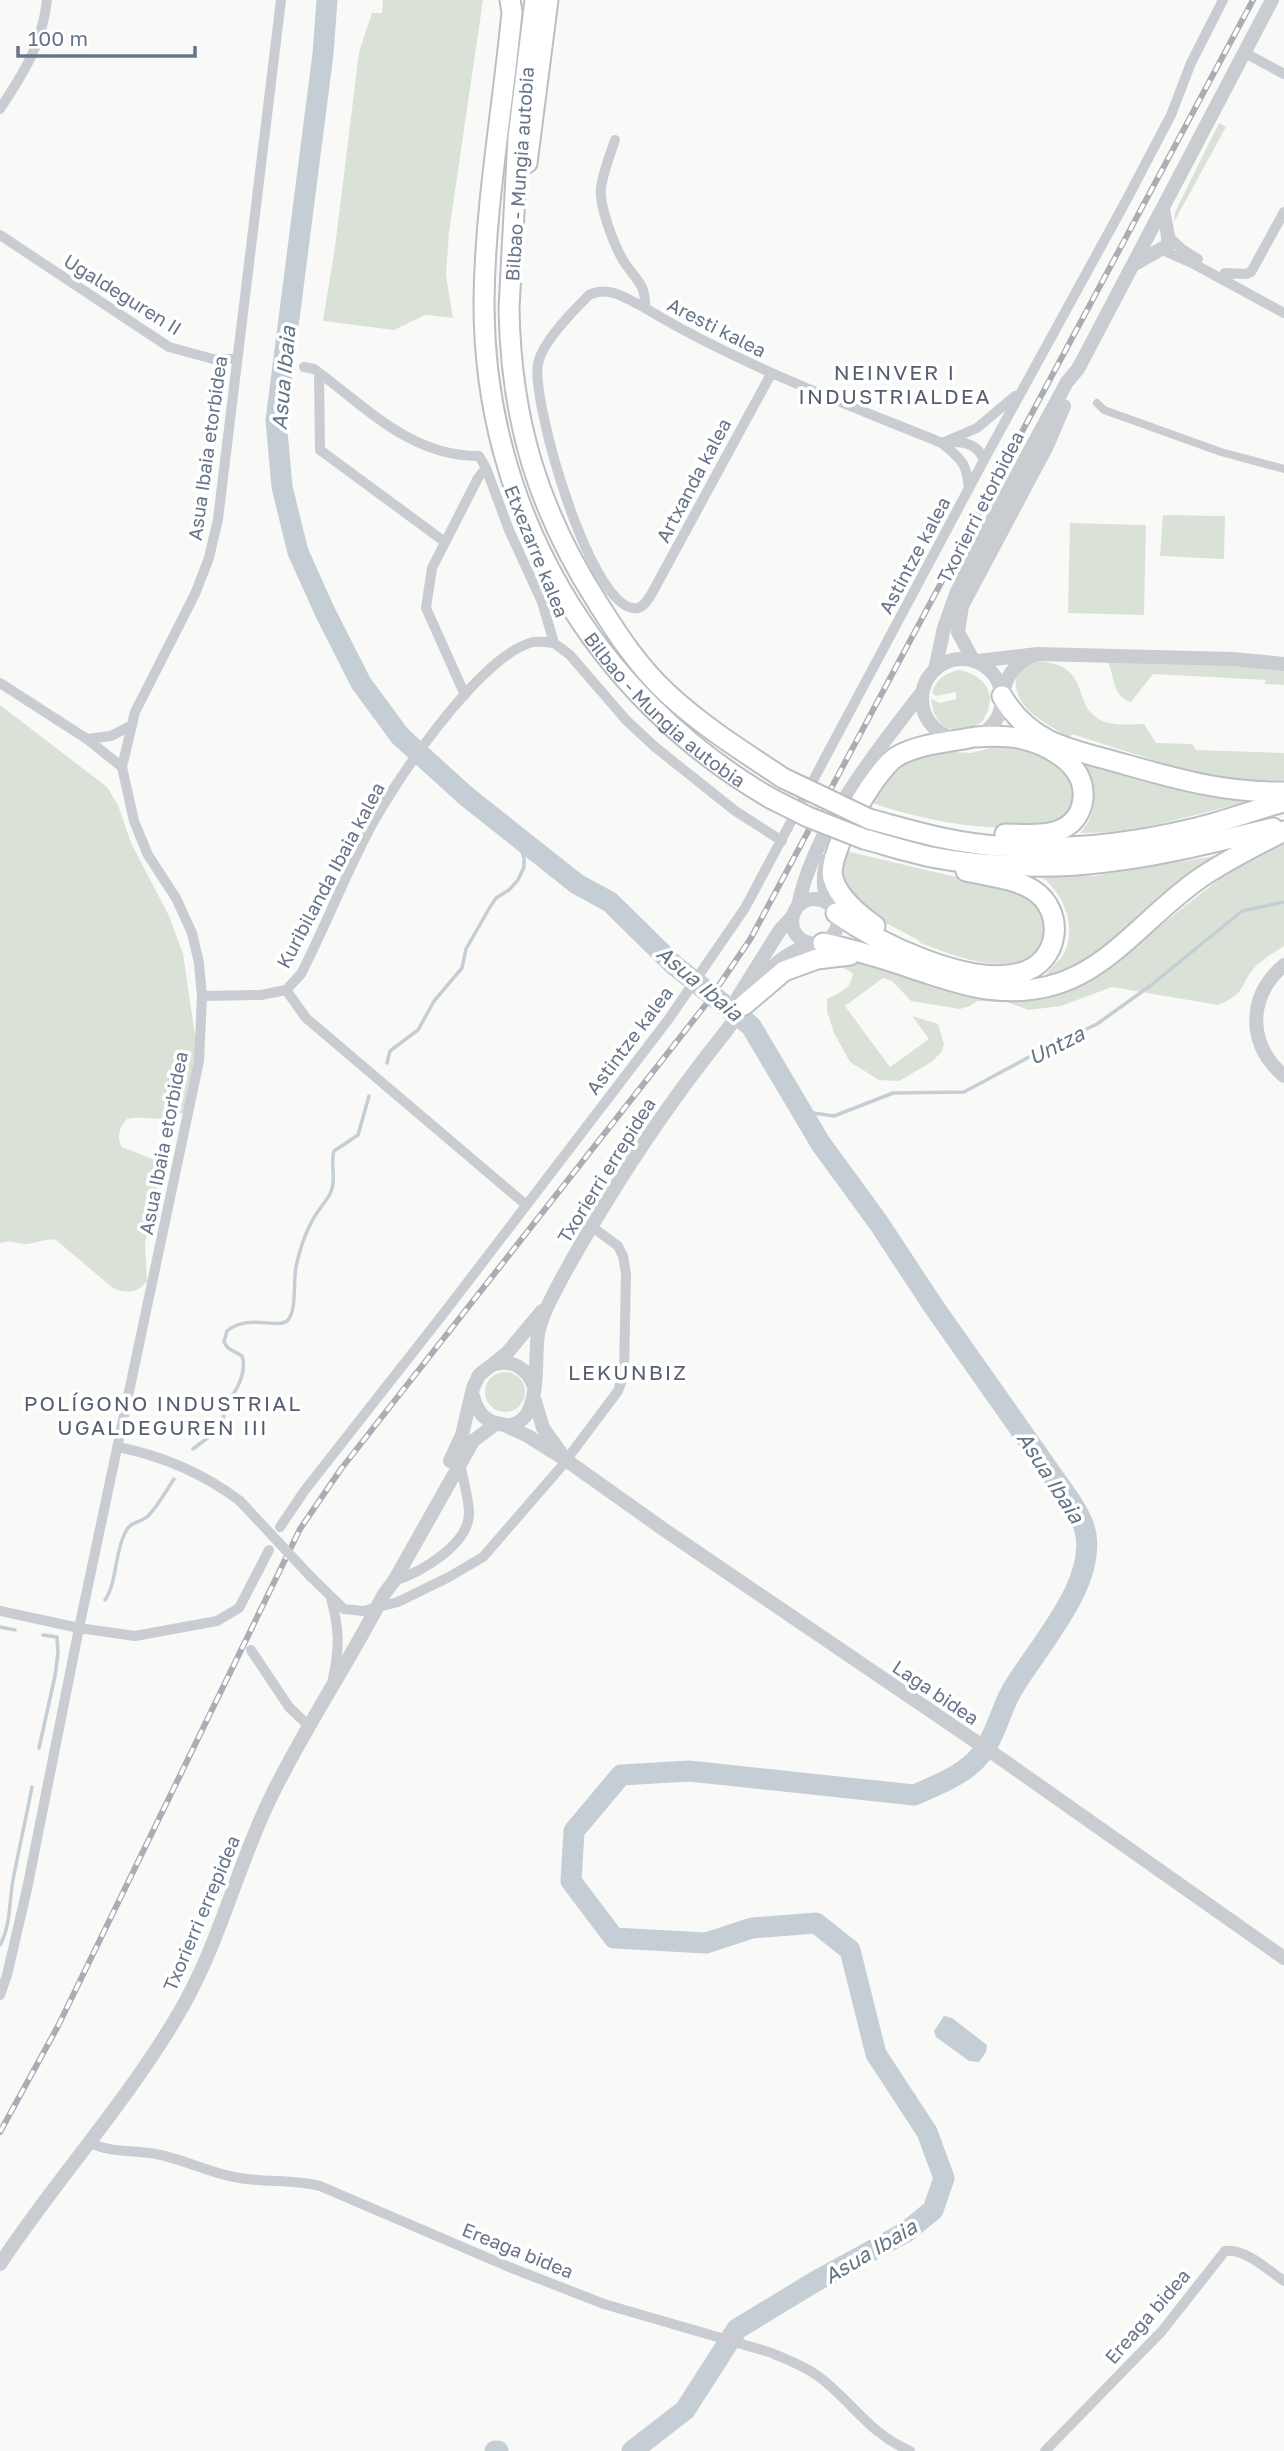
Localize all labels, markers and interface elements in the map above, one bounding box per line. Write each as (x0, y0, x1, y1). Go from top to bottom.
scale bar (18, 14, 194, 58)
text: 100 m (28, 25, 88, 51)
street label: Bilbao - Mungia autobia (500, 66, 538, 282)
street label: Ugaldeguren II (60, 249, 186, 339)
street label: Aresti kalea (664, 292, 770, 362)
water label: Asua Ibaia (266, 324, 301, 431)
street label: Asua Ibaia etorbidea (183, 354, 231, 542)
district label: NEINVER I INDUSTRIALDEA (798, 359, 992, 409)
street label: Artxanda kalea (651, 414, 735, 546)
street label: Txorierri etorbidea (932, 427, 1028, 587)
street label: Etxezarre kalea (500, 482, 574, 620)
street label: Astintze kalea (874, 493, 954, 617)
street label: Bilbao - Mungia autobia (580, 627, 750, 791)
street label: Kuribilanda Ibaia kalea (271, 778, 389, 972)
water label: Asua Ibaia (652, 940, 749, 1027)
street label: Astintze kalea (581, 981, 677, 1099)
water label: Untza (1024, 1019, 1089, 1070)
street label: Asua Ibaia etorbidea (134, 1049, 192, 1237)
street label: Txorierri errepidea (552, 1093, 660, 1247)
district label: LEKUNBIZ (568, 1359, 688, 1385)
district label: POLÍGONO INDUSTRIAL UGALDEGUREN III (24, 1390, 302, 1440)
water label: Asua Ibaia (1012, 1426, 1091, 1529)
street label: Laga bidea (888, 1655, 984, 1729)
street label: Txorierri errepidea (158, 1832, 244, 1994)
water label: Asua Ibaia (819, 2213, 922, 2289)
street label: Ereaga bidea (459, 2217, 577, 2283)
street label: Ereaga bidea (1100, 2264, 1194, 2368)

